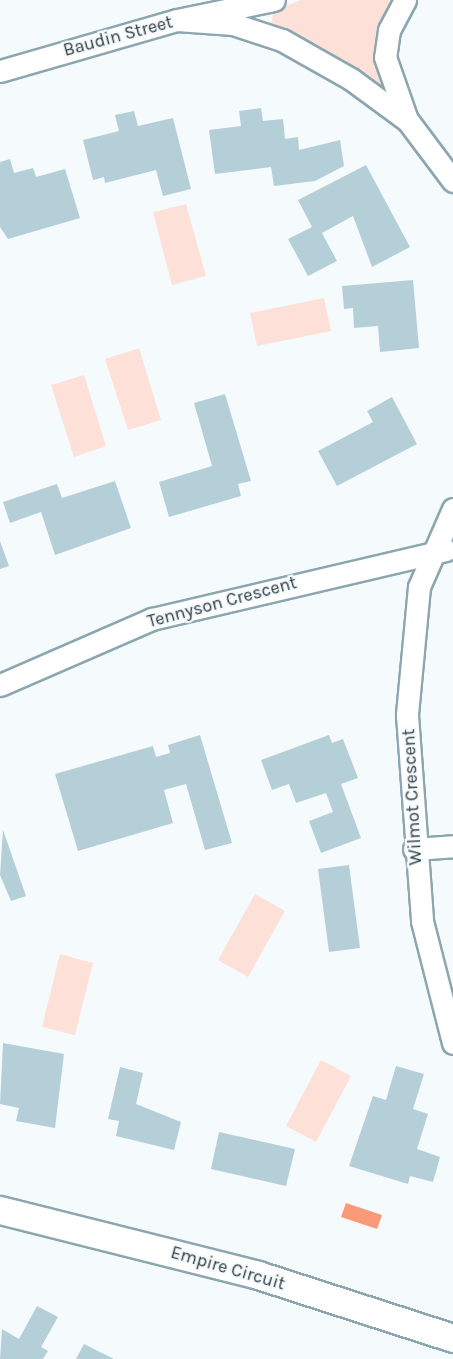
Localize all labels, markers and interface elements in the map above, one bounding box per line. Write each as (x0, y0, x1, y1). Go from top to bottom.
street label: Baudin Street (61, 11, 175, 61)
street label: Tennyson Crescent (145, 572, 299, 632)
street label: Wilmot Crescent (398, 728, 426, 866)
street label: Empire Circuit (168, 1241, 288, 1295)

